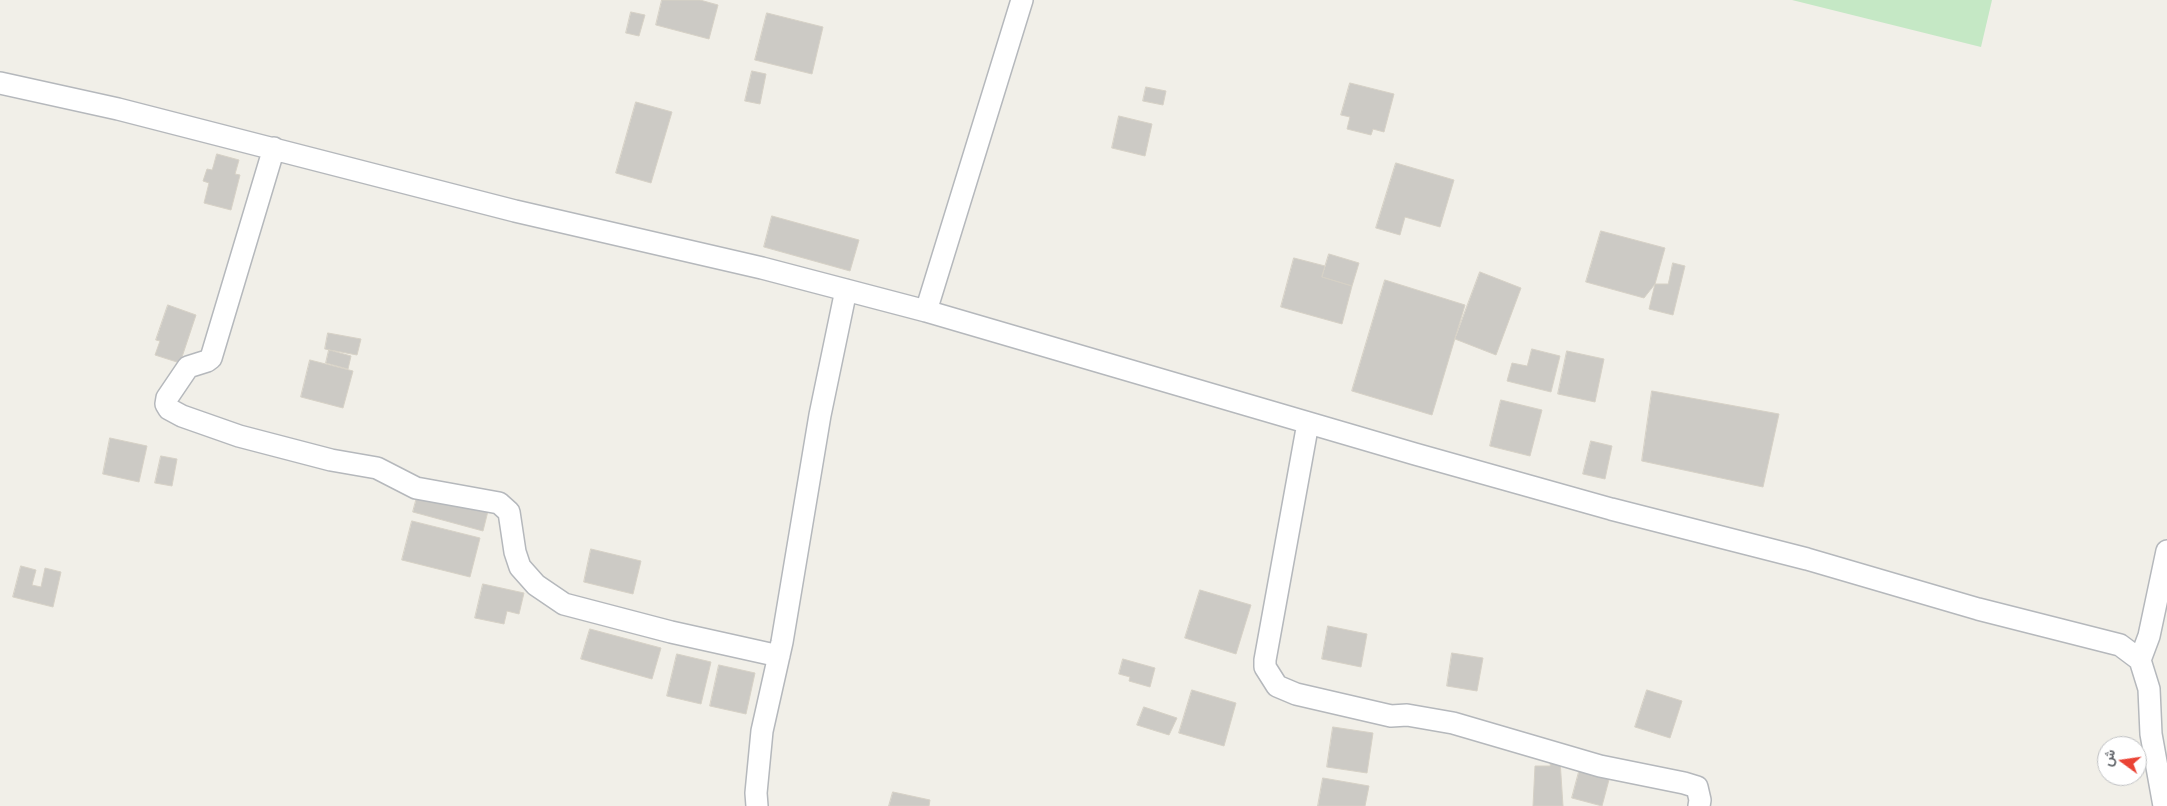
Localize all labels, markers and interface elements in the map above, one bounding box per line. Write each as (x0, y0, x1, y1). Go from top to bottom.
north arrow (2097, 736, 2147, 786)
text: ش (2096, 747, 2120, 768)

